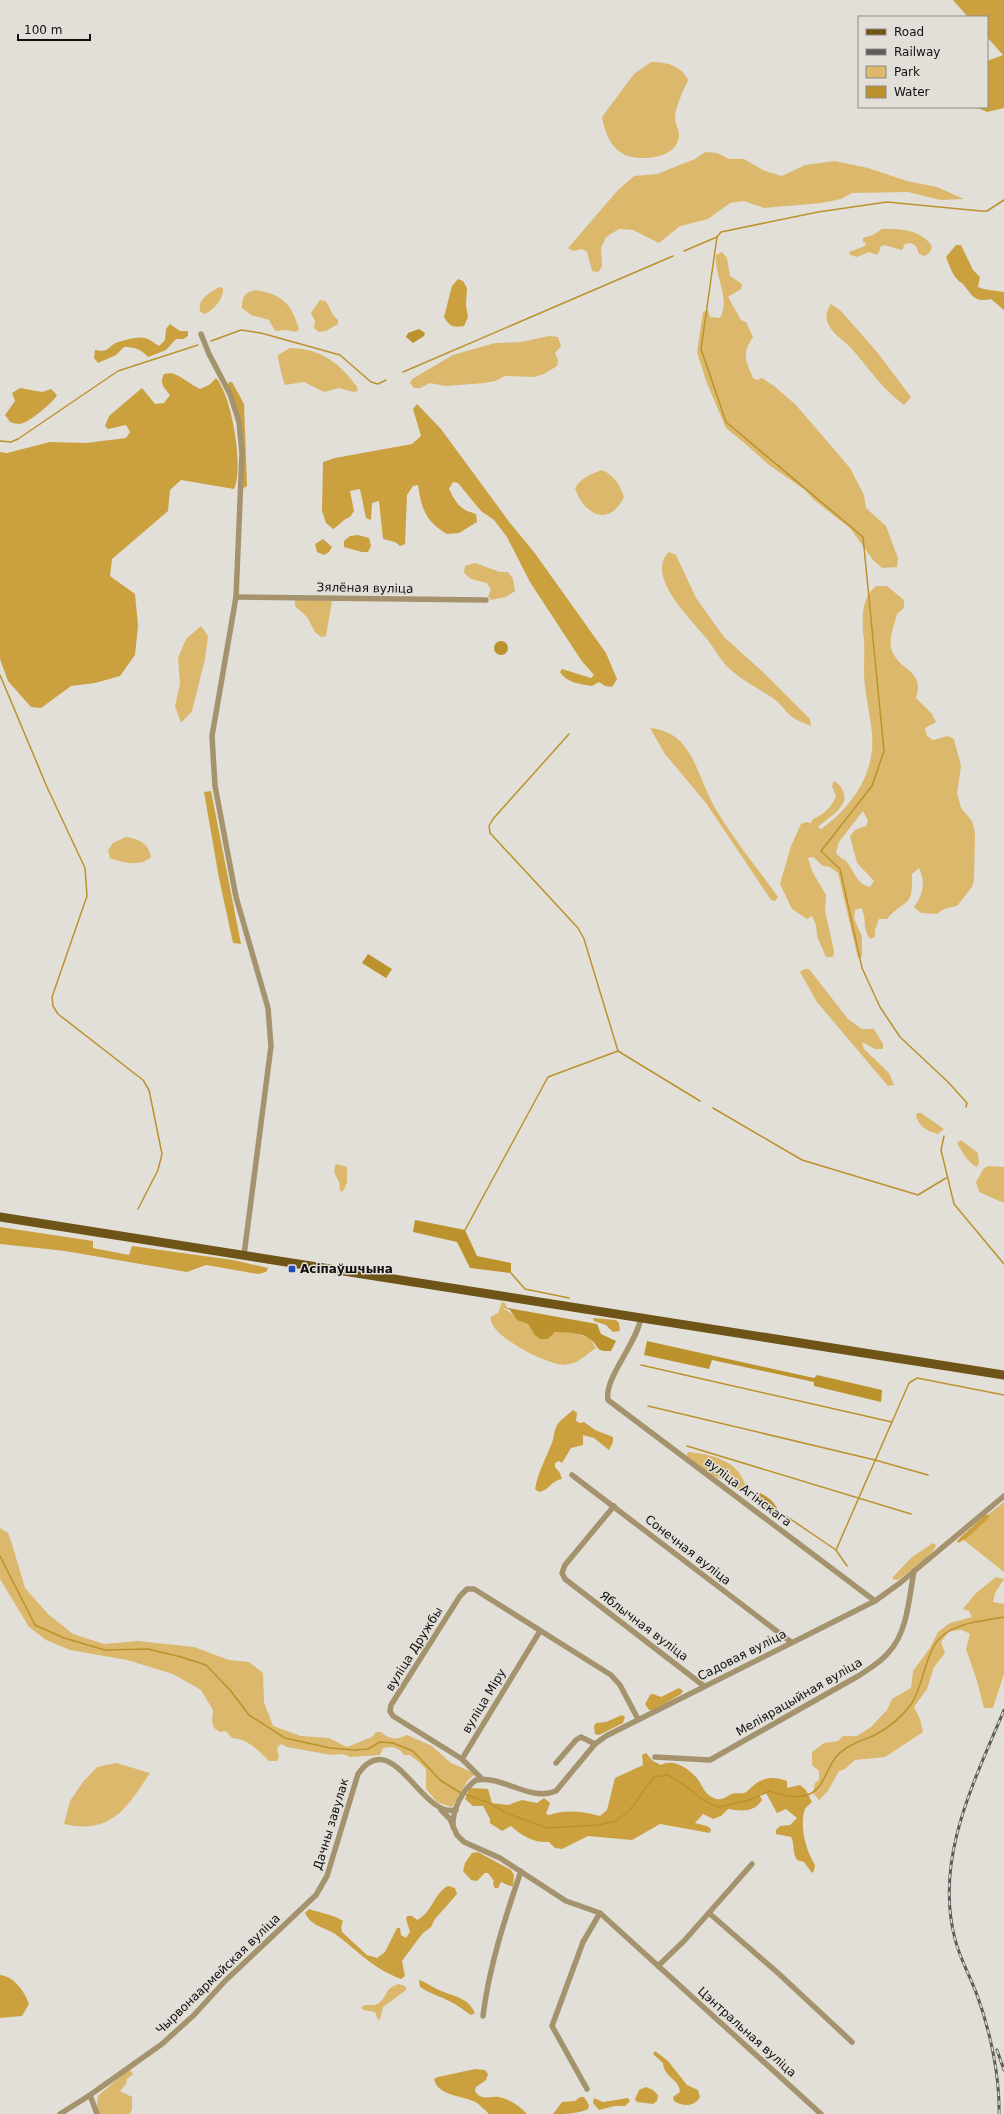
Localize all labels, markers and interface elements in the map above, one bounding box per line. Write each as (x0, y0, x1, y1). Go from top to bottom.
scale bar (18, 16, 90, 42)
legend (858, 16, 988, 108)
text: 100 m (24, 23, 62, 37)
text: Road (894, 25, 924, 39)
text: Railway (894, 45, 940, 59)
text: Park (894, 65, 920, 79)
text: Water (894, 85, 930, 99)
street label: Зялёная вуліца (316, 580, 414, 596)
place label: Асіпаўшчына (300, 1262, 393, 1276)
marker: Асіпаўшчына (287, 1264, 297, 1274)
street label: вуліца Агінскага (702, 1455, 794, 1529)
street label: Сонечная вуліца (642, 1512, 734, 1588)
street label: Яблычная вуліца (597, 1588, 691, 1664)
street label: вуліца Дружбы (383, 1604, 445, 1694)
street label: Садовая вуліца (695, 1627, 789, 1683)
street label: Меліярацыйная вуліца (733, 1655, 865, 1739)
street label: вуліца Міру (459, 1666, 509, 1736)
street label: Дачны завулак (310, 1776, 352, 1872)
street label: Чырвонаармейская вуліца (153, 1911, 283, 2037)
street label: Цэнтральная вуліца (695, 1984, 799, 2080)

